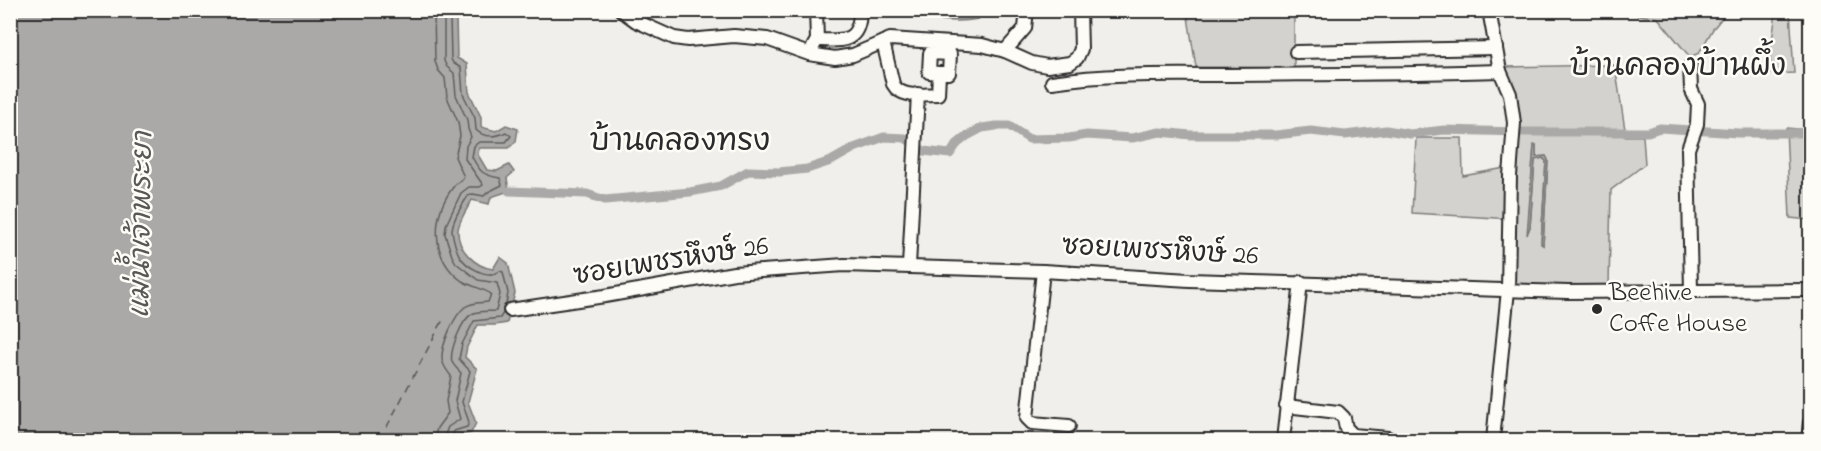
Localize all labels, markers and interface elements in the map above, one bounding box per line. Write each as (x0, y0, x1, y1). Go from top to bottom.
district label: บ้านคลองบ้านผึ้ง (1570, 38, 1786, 90)
district label: บ้านคลองทรง (590, 121, 770, 165)
water label: แม่น้ำเจ้าพระยา (113, 129, 165, 319)
street label: ซอยเพชรหึงษ์ 26 (571, 226, 771, 297)
street label: ซอยเพชรหึงษ์ 26 (1061, 226, 1259, 277)
place label: Beehive Coffe House (1608, 274, 1748, 344)
marker: Beehive Coffe House (1590, 302, 1604, 316)

